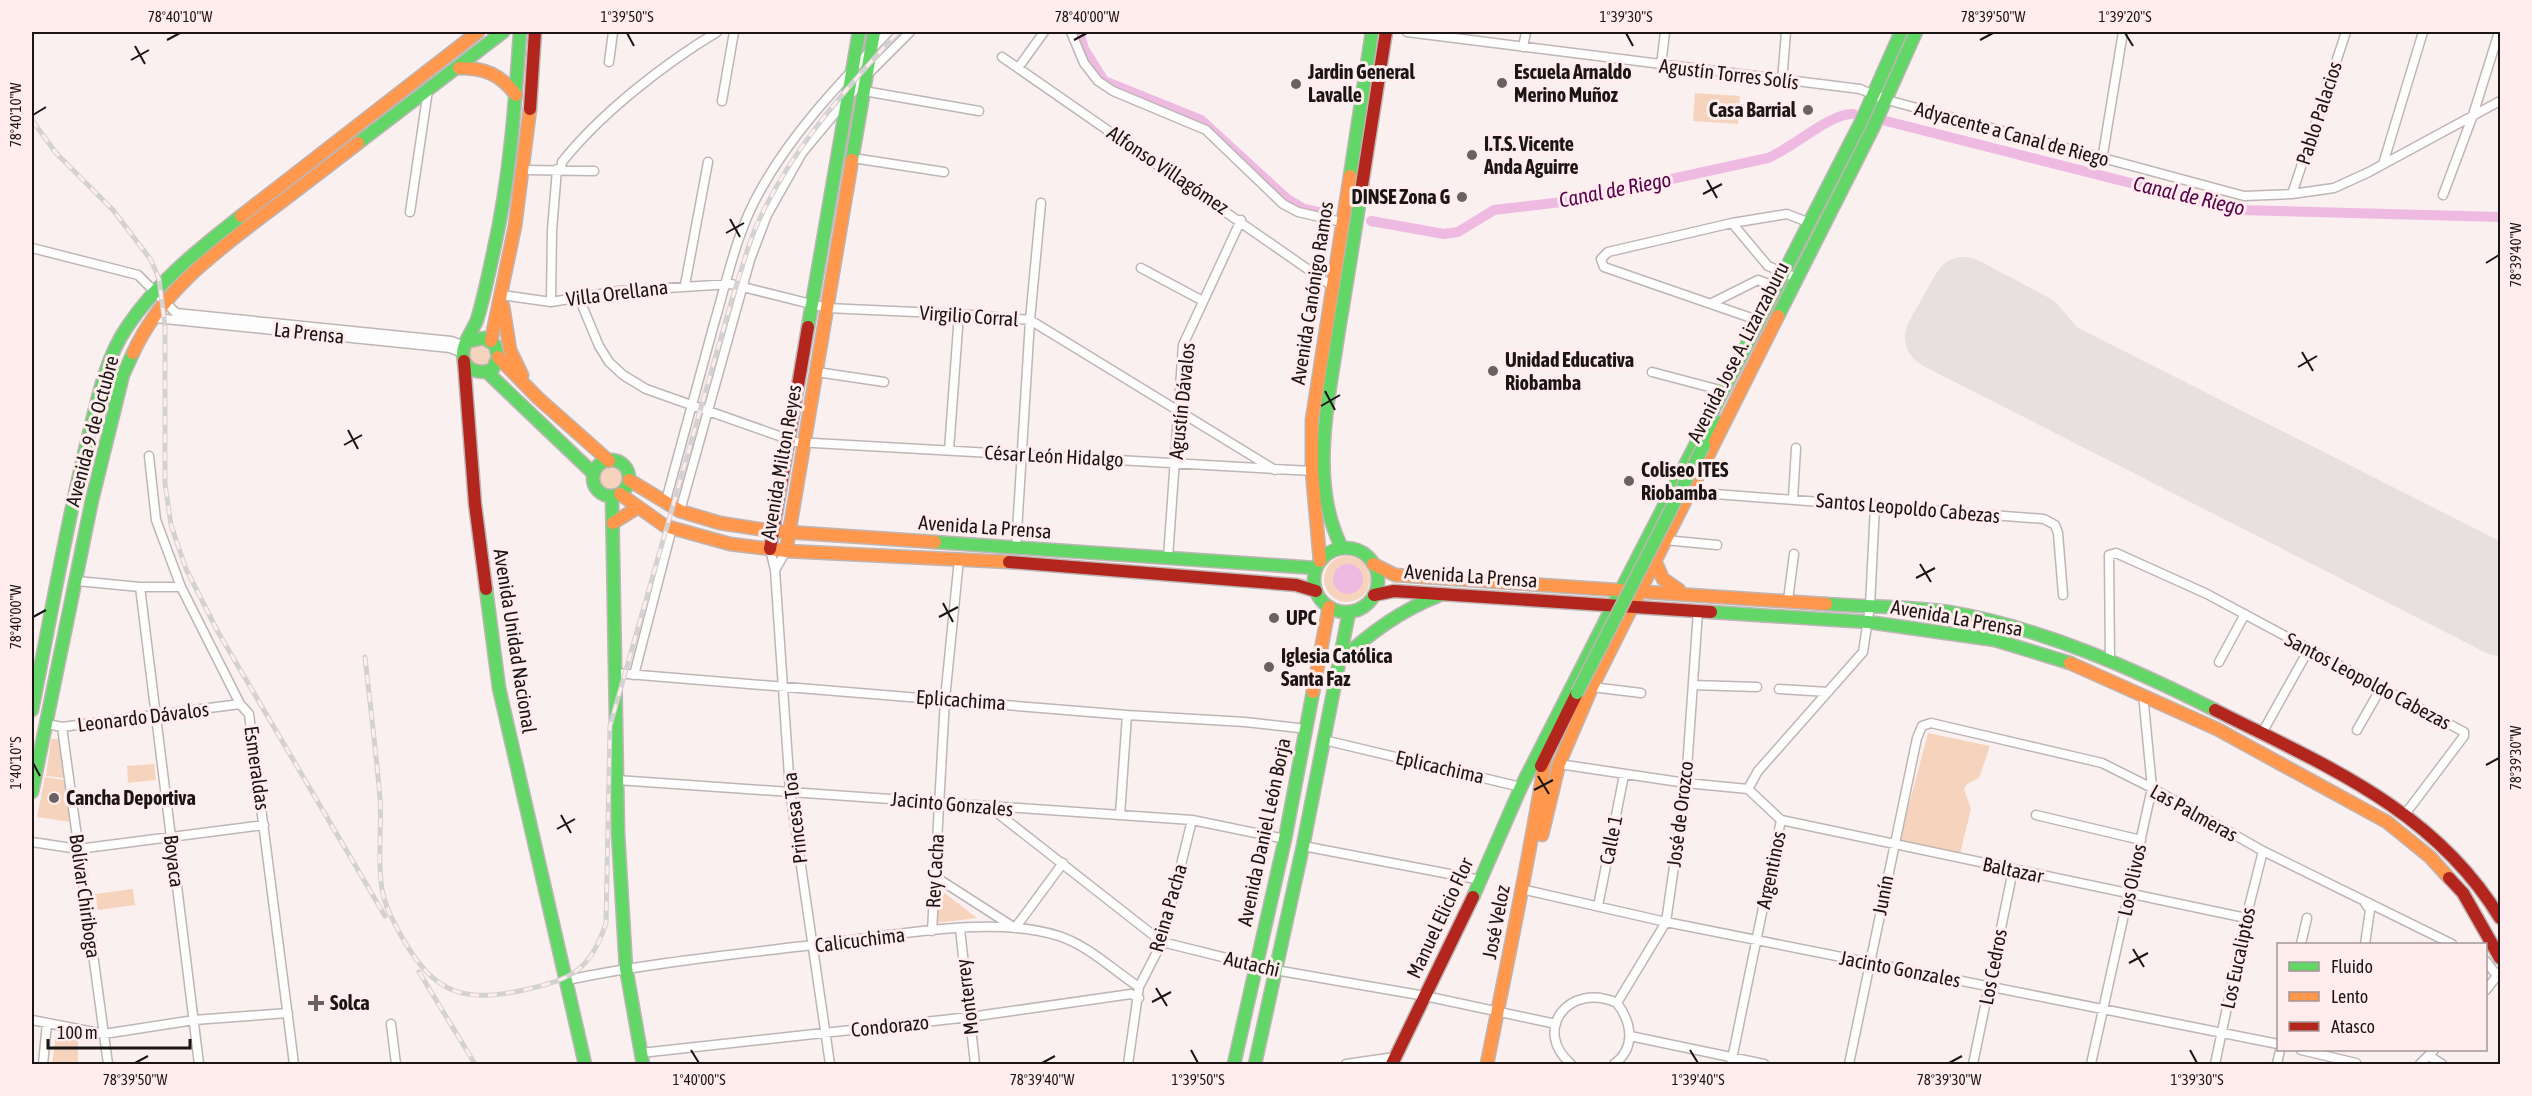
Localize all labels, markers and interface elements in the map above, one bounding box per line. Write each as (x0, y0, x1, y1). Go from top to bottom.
text: 78°40'10"W (148, 8, 212, 25)
text: 1°39'50"S (600, 8, 654, 25)
text: 78°40'00"W (1055, 8, 1119, 25)
text: 1°39'30"S (1599, 8, 1653, 25)
text: 78°39'50"W (1961, 8, 2025, 25)
text: 1°39'20"S (2098, 8, 2152, 25)
street label: Agustín Torres Solís (1658, 54, 1800, 93)
street label: Pablo Palacios (2291, 58, 2346, 167)
place label: Jardin General Lavalle (1307, 60, 1415, 106)
place label: Escuela Arnaldo Merino Muñoz (1514, 60, 1632, 106)
marker: Escuela Arnaldo Merino Muñoz (1495, 76, 1509, 90)
marker: Jardin General Lavalle (1289, 77, 1303, 91)
text: 78°40'10"W (7, 83, 24, 147)
street label: Adyacente a Canal de Riego (1912, 97, 2112, 171)
place label: Casa Barrial (1709, 98, 1797, 121)
marker: Casa Barrial (1801, 103, 1815, 117)
street label: Alfonso Villagómez (1103, 120, 1233, 219)
place label: I.T.S. Vicente Anda Aguirre (1483, 132, 1579, 178)
marker: I.T.S. Vicente Anda Aguirre (1465, 148, 1479, 162)
water label: Canal de Riego (1557, 166, 1673, 212)
water label: Canal de Riego (2131, 171, 2247, 220)
place label: DINSE Zona G (1352, 185, 1450, 208)
marker: DINSE Zona G (1455, 190, 1469, 204)
street label: Avenida Canónigo Ramos (1286, 200, 1337, 386)
text: 78°39'40"W (2507, 223, 2524, 287)
street label: Avenida Jose A. Lizarzaburu (1682, 258, 1793, 446)
street label: Villa Orellana (565, 275, 669, 310)
street label: Virgilio Corral (919, 301, 1020, 330)
street label: La Prensa (273, 317, 345, 348)
street label: Agustín Dávalos (1164, 341, 1199, 460)
place label: Unidad Educativa Riobamba (1505, 348, 1634, 394)
street label: Avenida 9 de Octubre (60, 353, 123, 509)
marker: Unidad Educativa Riobamba (1486, 364, 1500, 378)
street label: Avenida Milton Reyes (756, 383, 805, 541)
street label: César León Hidalgo (984, 440, 1124, 471)
place label: Coliseo ITES Riobamba (1641, 458, 1729, 504)
marker: Coliseo ITES Riobamba (1622, 474, 1636, 488)
street label: Santos Leopoldo Cabezas (1815, 488, 2001, 527)
street label: Avenida La Prensa (918, 510, 1052, 543)
street label: Avenida Unidad Nacional (490, 547, 542, 736)
street label: Avenida La Prensa (1404, 559, 1538, 592)
text: 78°40'00"W (7, 585, 24, 649)
street label: Avenida La Prensa (1889, 595, 2025, 640)
place label: UPC (1286, 606, 1317, 629)
marker: UPC (1267, 611, 1281, 625)
street label: Santos Leopoldo Cabezas (2281, 627, 2455, 734)
place label: Iglesia Católica Santa Faz (1281, 644, 1392, 690)
marker: Iglesia Católica Santa Faz (1262, 660, 1276, 674)
street label: Eplicachima (915, 685, 1007, 714)
street label: Leonardo Dávalos (76, 697, 210, 736)
street label: Esmeraldas (240, 724, 275, 812)
text: 78°39'30"W (2507, 726, 2524, 790)
text: 1°40'10"S (7, 736, 24, 790)
street label: Avenida Daniel León Borja (1232, 736, 1295, 928)
street label: Eplicachima (1394, 745, 1487, 788)
street label: José de Orozco (1662, 760, 1697, 868)
street label: Princesa Toa (777, 771, 812, 865)
street label: Las Palmeras (2147, 779, 2242, 846)
place label: Cancha Deportiva (66, 786, 196, 809)
street label: Jacinto Gonzales (890, 787, 1014, 820)
marker: Cancha Deportiva (47, 791, 61, 805)
street label: Calle 1 (1594, 813, 1627, 867)
street label: Argentinos (1751, 829, 1790, 911)
street label: Bolívar Chiriboga (65, 832, 106, 959)
street label: Boyaca (160, 833, 189, 889)
street label: Rey Cacha (921, 833, 948, 909)
street label: Los Olivos (2113, 842, 2150, 918)
street label: Baltazar (1981, 852, 2047, 887)
street label: Manuel Elicio Flor (1402, 853, 1478, 982)
street label: Reina Pacha (1144, 861, 1191, 955)
street label: Junín (1867, 873, 1898, 917)
street label: José Veloz (1477, 883, 1514, 961)
street label: Los Eucaliptos (2216, 905, 2259, 1011)
street label: Calicuchima (814, 923, 906, 956)
street label: Los Cedros (1974, 927, 2011, 1007)
legend (2277, 943, 2487, 1051)
street label: Autachi (1222, 946, 1282, 981)
street label: Jacinto Gonzales (1838, 946, 1962, 991)
text: Fluido (2331, 956, 2373, 977)
street label: Monterrey (950, 958, 983, 1036)
text: Lento (2331, 986, 2368, 1007)
place label: Solca (330, 991, 370, 1014)
marker: Solca (307, 994, 325, 1012)
street label: Condorazo (850, 1010, 930, 1041)
scale bar (48, 1012, 190, 1050)
text: Atasco (2331, 1016, 2375, 1037)
text: 100 m (57, 1022, 98, 1043)
text: 78°39'50"W (103, 1071, 167, 1088)
text: 1°40'00"S (672, 1071, 726, 1088)
text: 78°39'40"W (1010, 1071, 1074, 1088)
text: 1°39'50"S (1171, 1071, 1225, 1088)
text: 1°39'40"S (1671, 1071, 1725, 1088)
text: 78°39'30"W (1917, 1071, 1981, 1088)
text: 1°39'30"S (2170, 1071, 2224, 1088)

